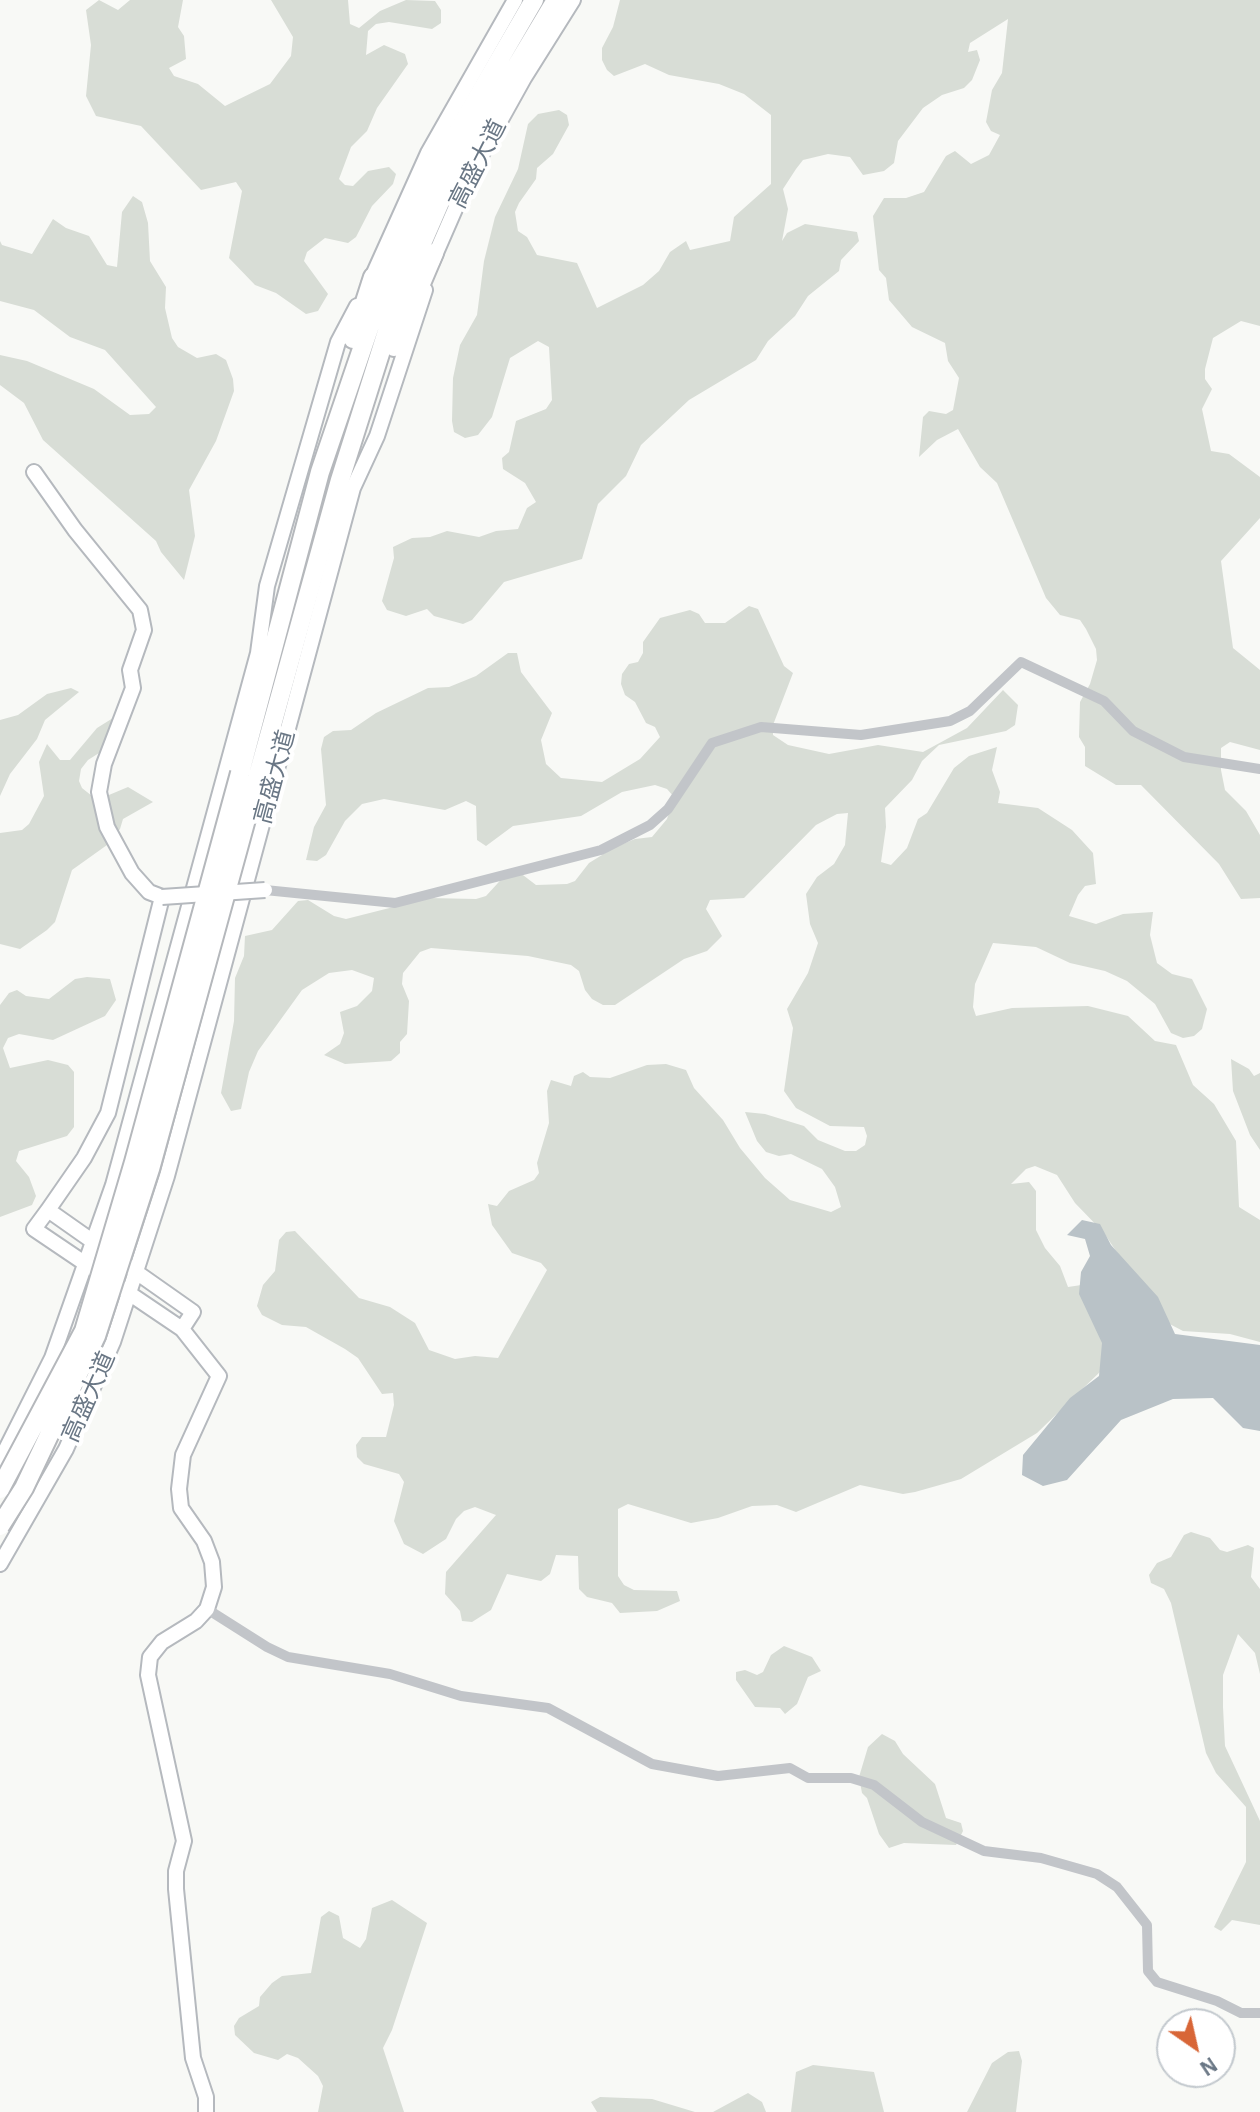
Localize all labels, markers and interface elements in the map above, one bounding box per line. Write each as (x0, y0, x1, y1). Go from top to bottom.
street label: 高盛大道 (443, 115, 513, 213)
street label: 高盛大道 (249, 727, 301, 827)
street label: 高盛大道 (56, 1347, 122, 1447)
north arrow (1156, 2008, 1236, 2088)
text: N (1196, 2053, 1221, 2080)

